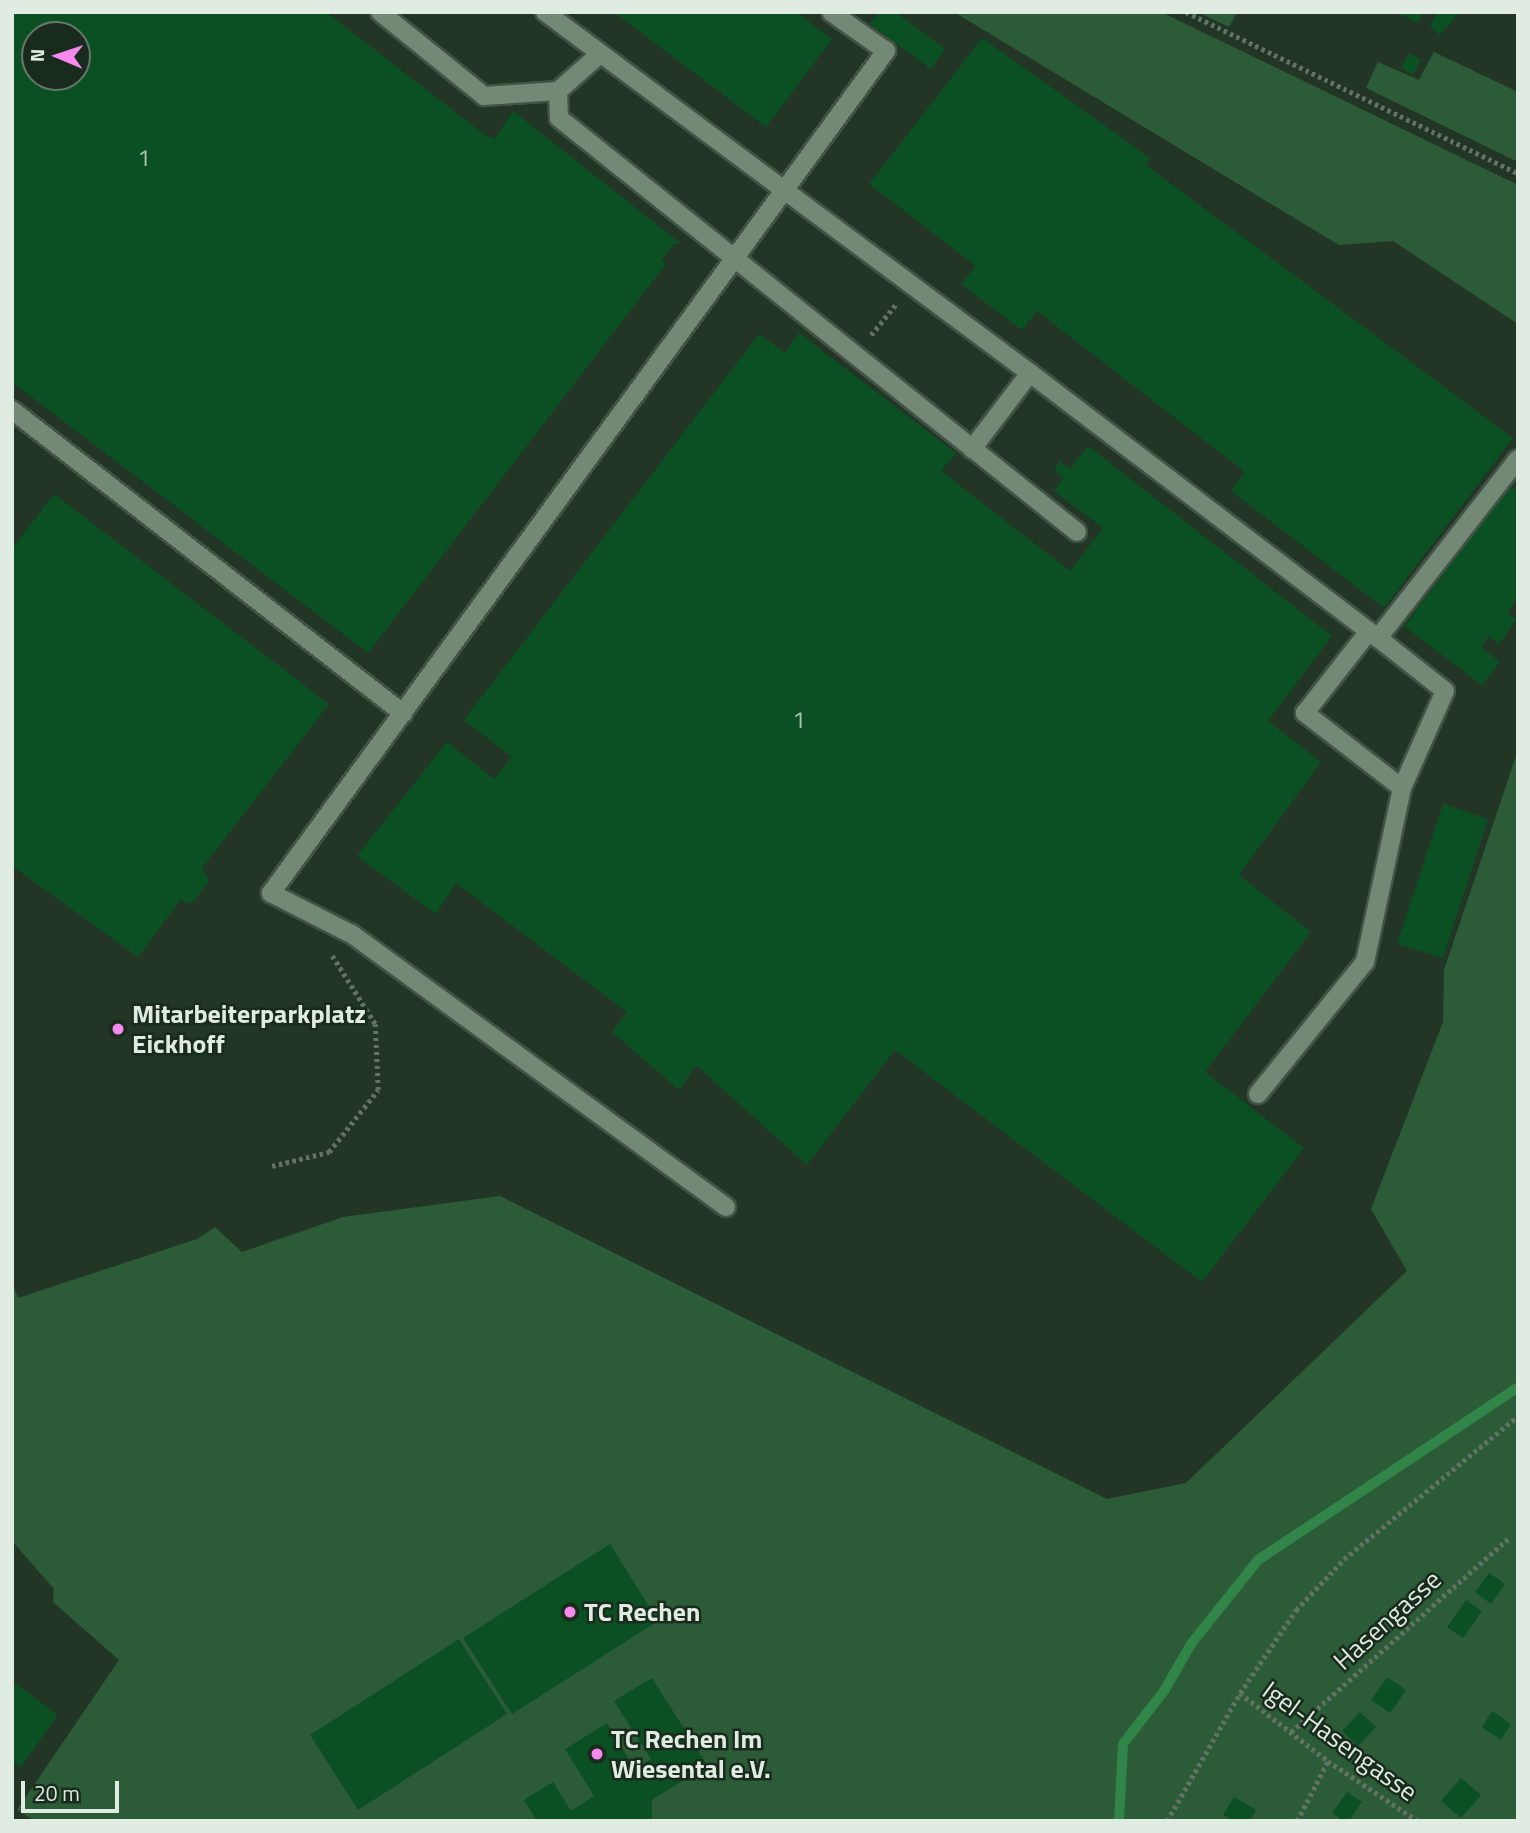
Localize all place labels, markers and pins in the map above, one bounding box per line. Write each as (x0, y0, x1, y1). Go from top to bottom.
place label: Mitarbeiterparkplatz Eickhoff (132, 998, 366, 1060)
marker: Mitarbeiterparkplatz Eickhoff (110, 1021, 126, 1037)
place label: TC Rechen (584, 1596, 700, 1628)
marker: TC Rechen (562, 1604, 578, 1620)
place label: TC Rechen Im Wiesental e.V. (611, 1723, 771, 1784)
marker: TC Rechen Im Wiesental e.V. (589, 1746, 605, 1762)

